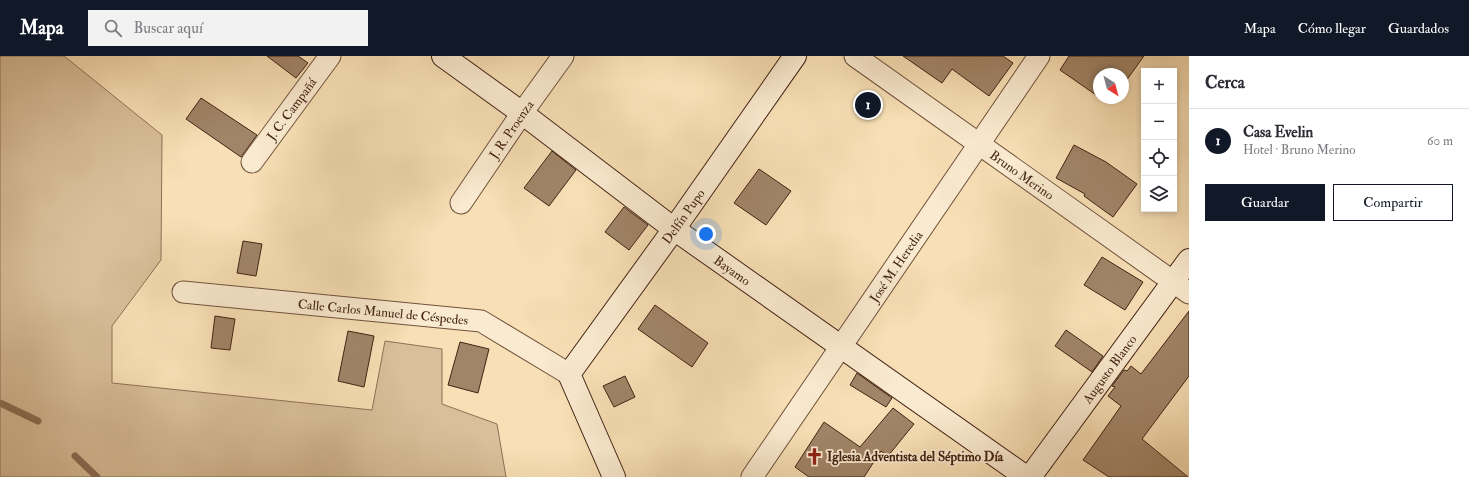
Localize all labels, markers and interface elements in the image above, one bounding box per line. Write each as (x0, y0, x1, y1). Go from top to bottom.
search box (88, 10, 368, 46)
text: Mapa (20, 16, 64, 40)
icon: search (102, 17, 124, 39)
text: Buscar aquí (134, 19, 203, 38)
text: Mapa (1244, 20, 1276, 37)
text: Cómo llegar (1298, 20, 1366, 37)
text: Guardados (1388, 20, 1449, 37)
north arrow (1093, 68, 1129, 104)
map controls (1141, 68, 1177, 212)
button: + (1141, 68, 1177, 104)
text: Cerca (1205, 72, 1245, 93)
street label: J. C. Campañá (263, 74, 321, 145)
pin: 1 (855, 90, 881, 120)
street label: J. R. Proenza (486, 97, 538, 163)
button: − (1141, 104, 1177, 140)
text: Casa Evelin (1243, 123, 1313, 142)
text: 1 (1216, 133, 1220, 149)
text: 60 m (1427, 133, 1453, 149)
button: locate (1141, 140, 1177, 176)
text: Hotel · Bruno Merino (1243, 142, 1355, 158)
street label: Bruno Merino (986, 147, 1057, 204)
button: layers (1141, 176, 1177, 212)
button: Guardar (1205, 184, 1325, 221)
button: Compartir (1333, 184, 1453, 221)
street label: Delfín Pupo (659, 186, 709, 247)
your location (696, 224, 716, 244)
street label: José M. Heredia (866, 227, 927, 307)
street label: Bayamo (710, 253, 753, 289)
street label: Calle Carlos Manuel de Céspedes (297, 296, 469, 329)
street label: Augusto Blanco (1079, 332, 1140, 408)
church icon: Iglesia Adventista del Séptimo Día (804, 446, 824, 466)
place label: Iglesia Adventista del Séptimo Día (827, 449, 1004, 466)

